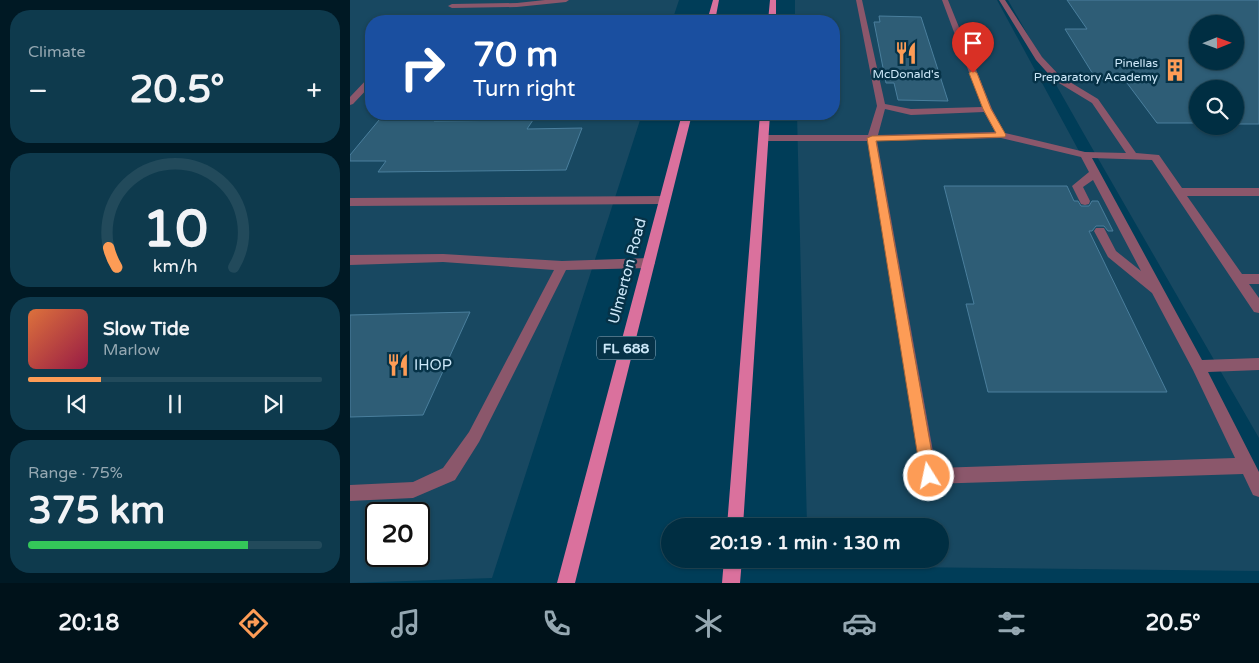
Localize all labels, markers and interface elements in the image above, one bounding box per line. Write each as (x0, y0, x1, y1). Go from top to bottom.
north arrow (1189, 15, 1244, 70)
map controls (1189, 15, 1244, 135)
pin (952, 22, 994, 73)
icon: arrive (959, 29, 987, 57)
text: 70 m (473, 34, 558, 76)
icon: right (390, 35, 455, 100)
restaurant icon: McDonald's (893, 40, 919, 66)
text: Climate (28, 42, 86, 62)
place label: Pinellas Preparatory Academy (1034, 56, 1159, 84)
building icon: Pinellas Preparatory Academy (1162, 57, 1188, 83)
text: 20.5° (130, 67, 225, 113)
place label: McDonald's (873, 67, 940, 81)
text: − (28, 74, 48, 108)
text: + (306, 74, 322, 108)
text: Turn right (473, 76, 575, 102)
button: search (1189, 80, 1244, 135)
text: 10 (142, 198, 208, 261)
street label: Ulmerton Road (604, 216, 650, 326)
text: km/h (153, 256, 197, 277)
text: Slow Tide (103, 318, 190, 340)
road number: FL 688 (597, 336, 655, 359)
text: Marlow (103, 340, 160, 360)
restaurant icon: IHOP (385, 352, 411, 378)
place label: IHOP (414, 356, 452, 374)
icon: previous (63, 390, 91, 418)
icon: pause (161, 390, 189, 418)
icon: next (259, 390, 287, 418)
position arrow (902, 449, 954, 501)
text: Range · 75% (28, 463, 123, 483)
text: 375 km (28, 488, 165, 534)
speed limit sign: 20 (365, 502, 430, 567)
text: 20:19 · 1 min · 130 m (709, 532, 901, 554)
icon: directions (236, 606, 271, 641)
icon: music (388, 606, 423, 641)
icon: phone (539, 606, 574, 641)
icon: climate (691, 606, 726, 641)
icon: car (842, 606, 877, 641)
icon: filters (994, 606, 1029, 641)
text: 20:18 (58, 610, 119, 636)
text: 20.5° (1146, 610, 1201, 636)

